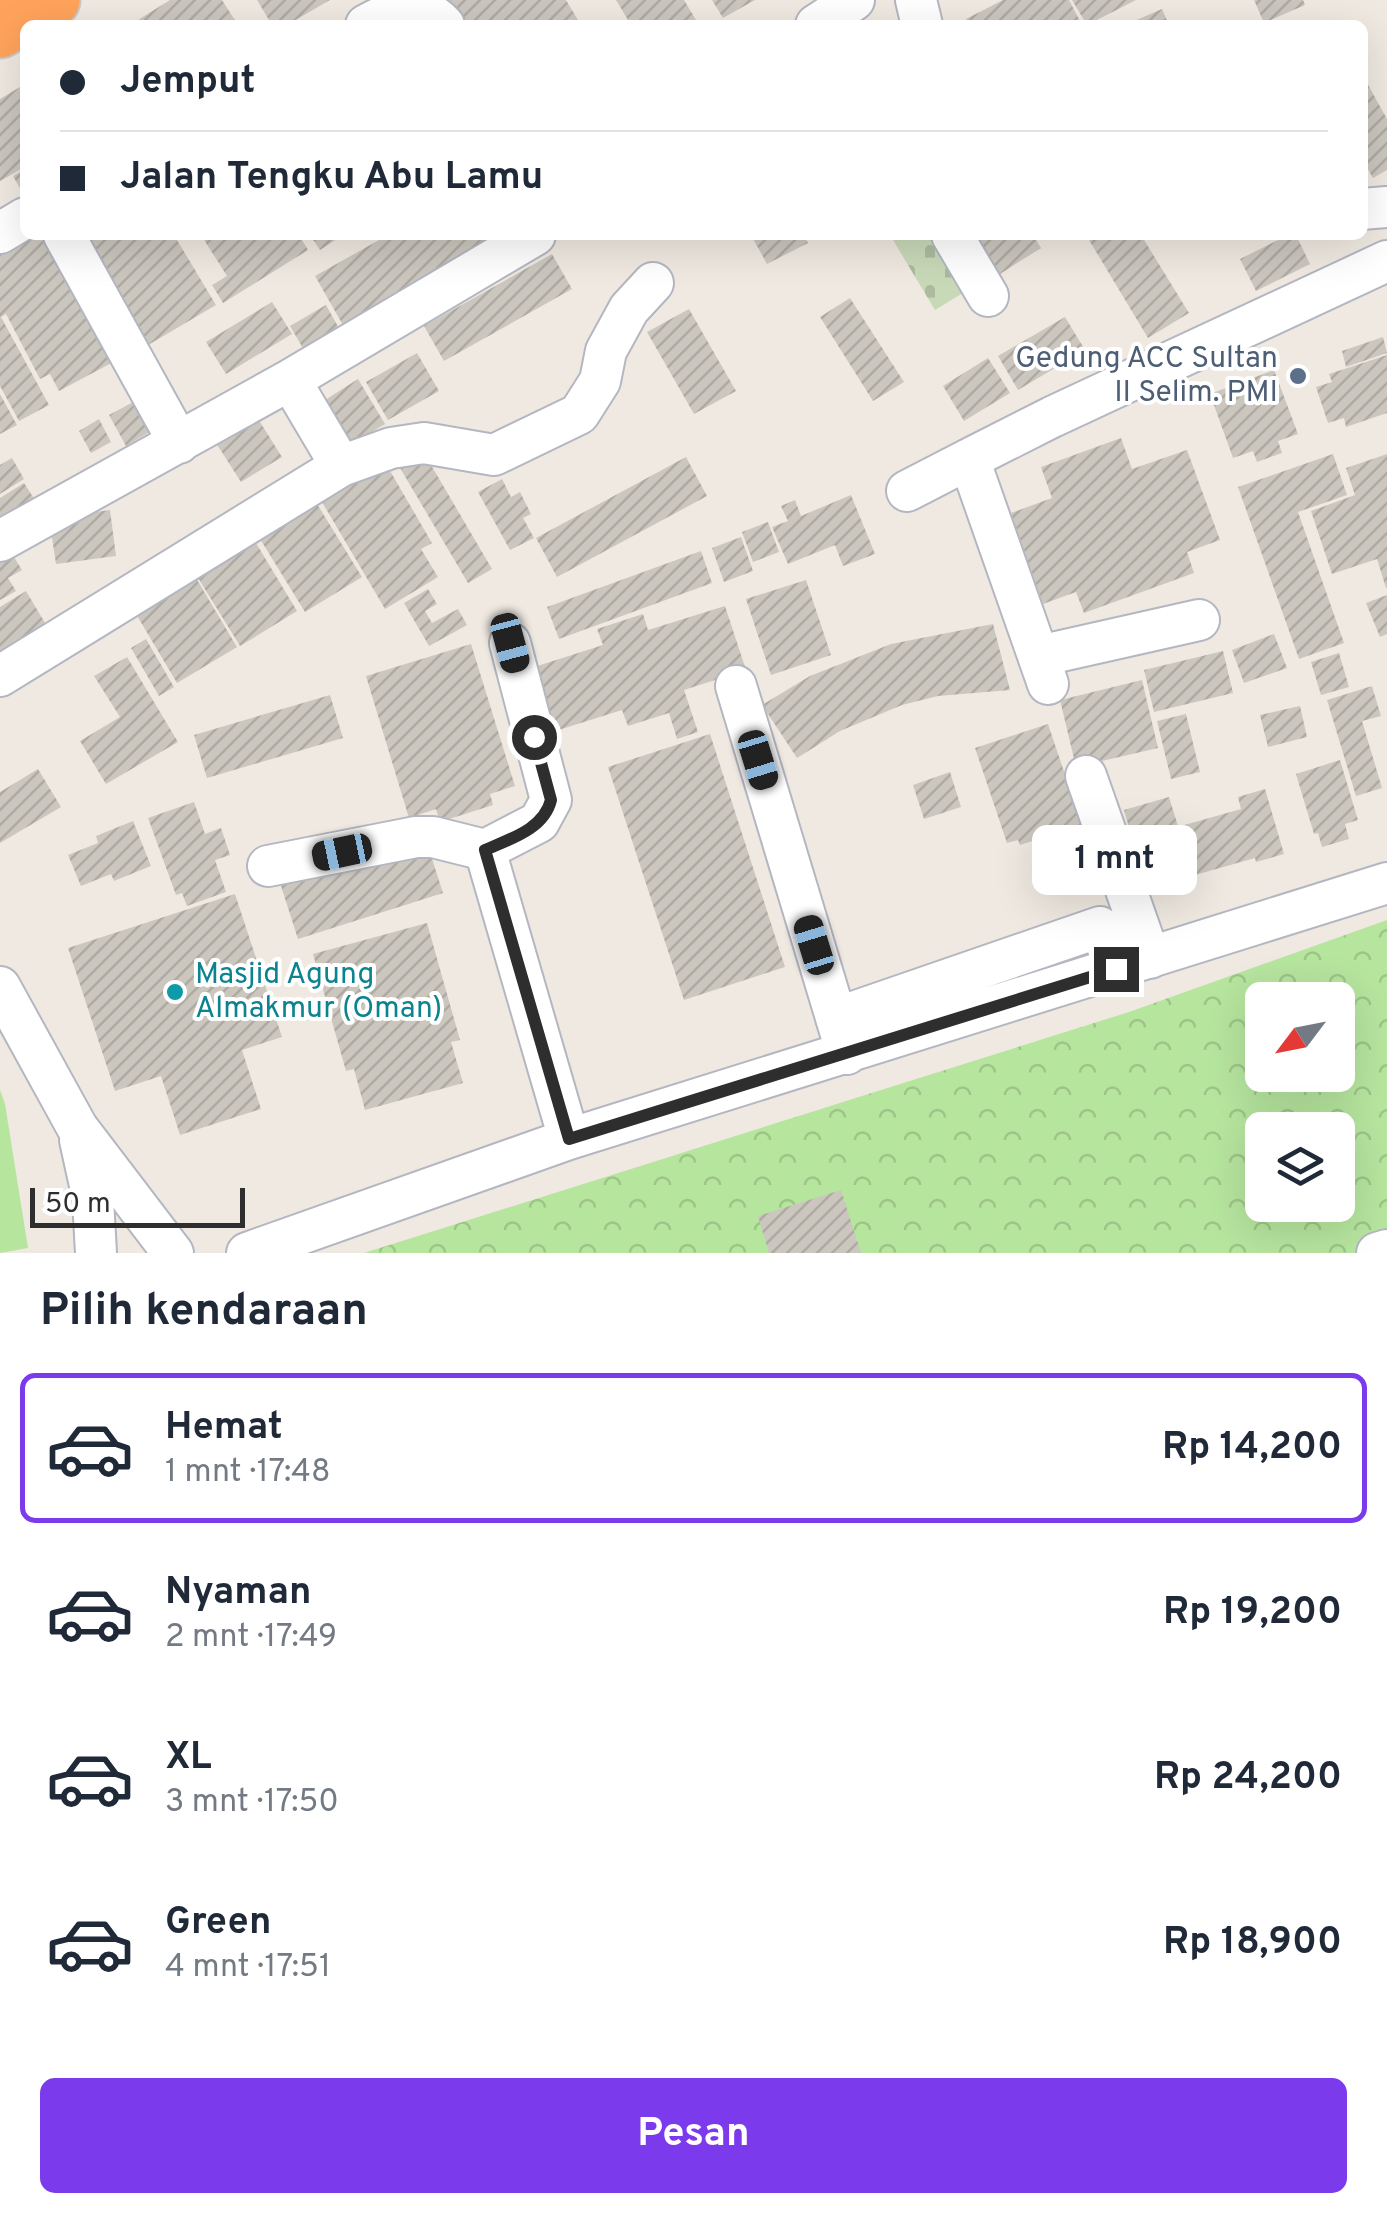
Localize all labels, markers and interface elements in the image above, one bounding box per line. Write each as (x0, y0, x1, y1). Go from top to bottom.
text: Jemput (120, 58, 255, 107)
text: Jalan Tengku Abu Lamu (120, 154, 543, 203)
place label: Gedung ACC Sultan II Selim. PMI (1015, 341, 1278, 412)
marker: Gedung ACC Sultan II Selim. PMI (1287, 365, 1309, 387)
car (488, 610, 532, 676)
route start (512, 715, 557, 760)
car (735, 727, 781, 793)
callout: 1 mnt (1034, 824, 1198, 894)
car (310, 831, 374, 873)
text: 1 mnt (1074, 840, 1155, 880)
car (791, 912, 837, 978)
route end (1094, 947, 1139, 992)
place label: Masjid Agung Almakmur (Oman) (195, 957, 442, 1028)
marker: Masjid Agung Almakmur (Oman) (164, 981, 186, 1003)
north arrow (1245, 982, 1355, 1092)
map controls (1245, 982, 1355, 1222)
button: layers (1245, 1112, 1355, 1222)
scale bar (30, 1183, 245, 1228)
text: 50 m (45, 1187, 111, 1223)
text: Pilih kendaraan (40, 1284, 368, 1341)
icon: car (45, 1403, 135, 1493)
text: Hemat (165, 1404, 283, 1453)
text: Rp 14,200 (1162, 1424, 1342, 1473)
text: 1 mnt · 17:48 (165, 1453, 331, 1493)
icon: car (45, 1568, 135, 1658)
text: Nyaman (165, 1569, 312, 1618)
text: Rp 19,200 (1163, 1589, 1342, 1638)
text: 2 mnt · 17:49 (165, 1618, 337, 1658)
icon: car (45, 1733, 135, 1823)
text: XL (165, 1734, 212, 1783)
text: Rp 24,200 (1154, 1754, 1342, 1803)
text: 3 mnt · 17:50 (165, 1783, 339, 1823)
icon: car (45, 1898, 135, 1988)
text: Green (165, 1899, 271, 1948)
text: Rp 18,900 (1163, 1919, 1342, 1968)
text: 4 mnt · 17:51 (165, 1948, 331, 1988)
button: Pesan (40, 2078, 1347, 2193)

